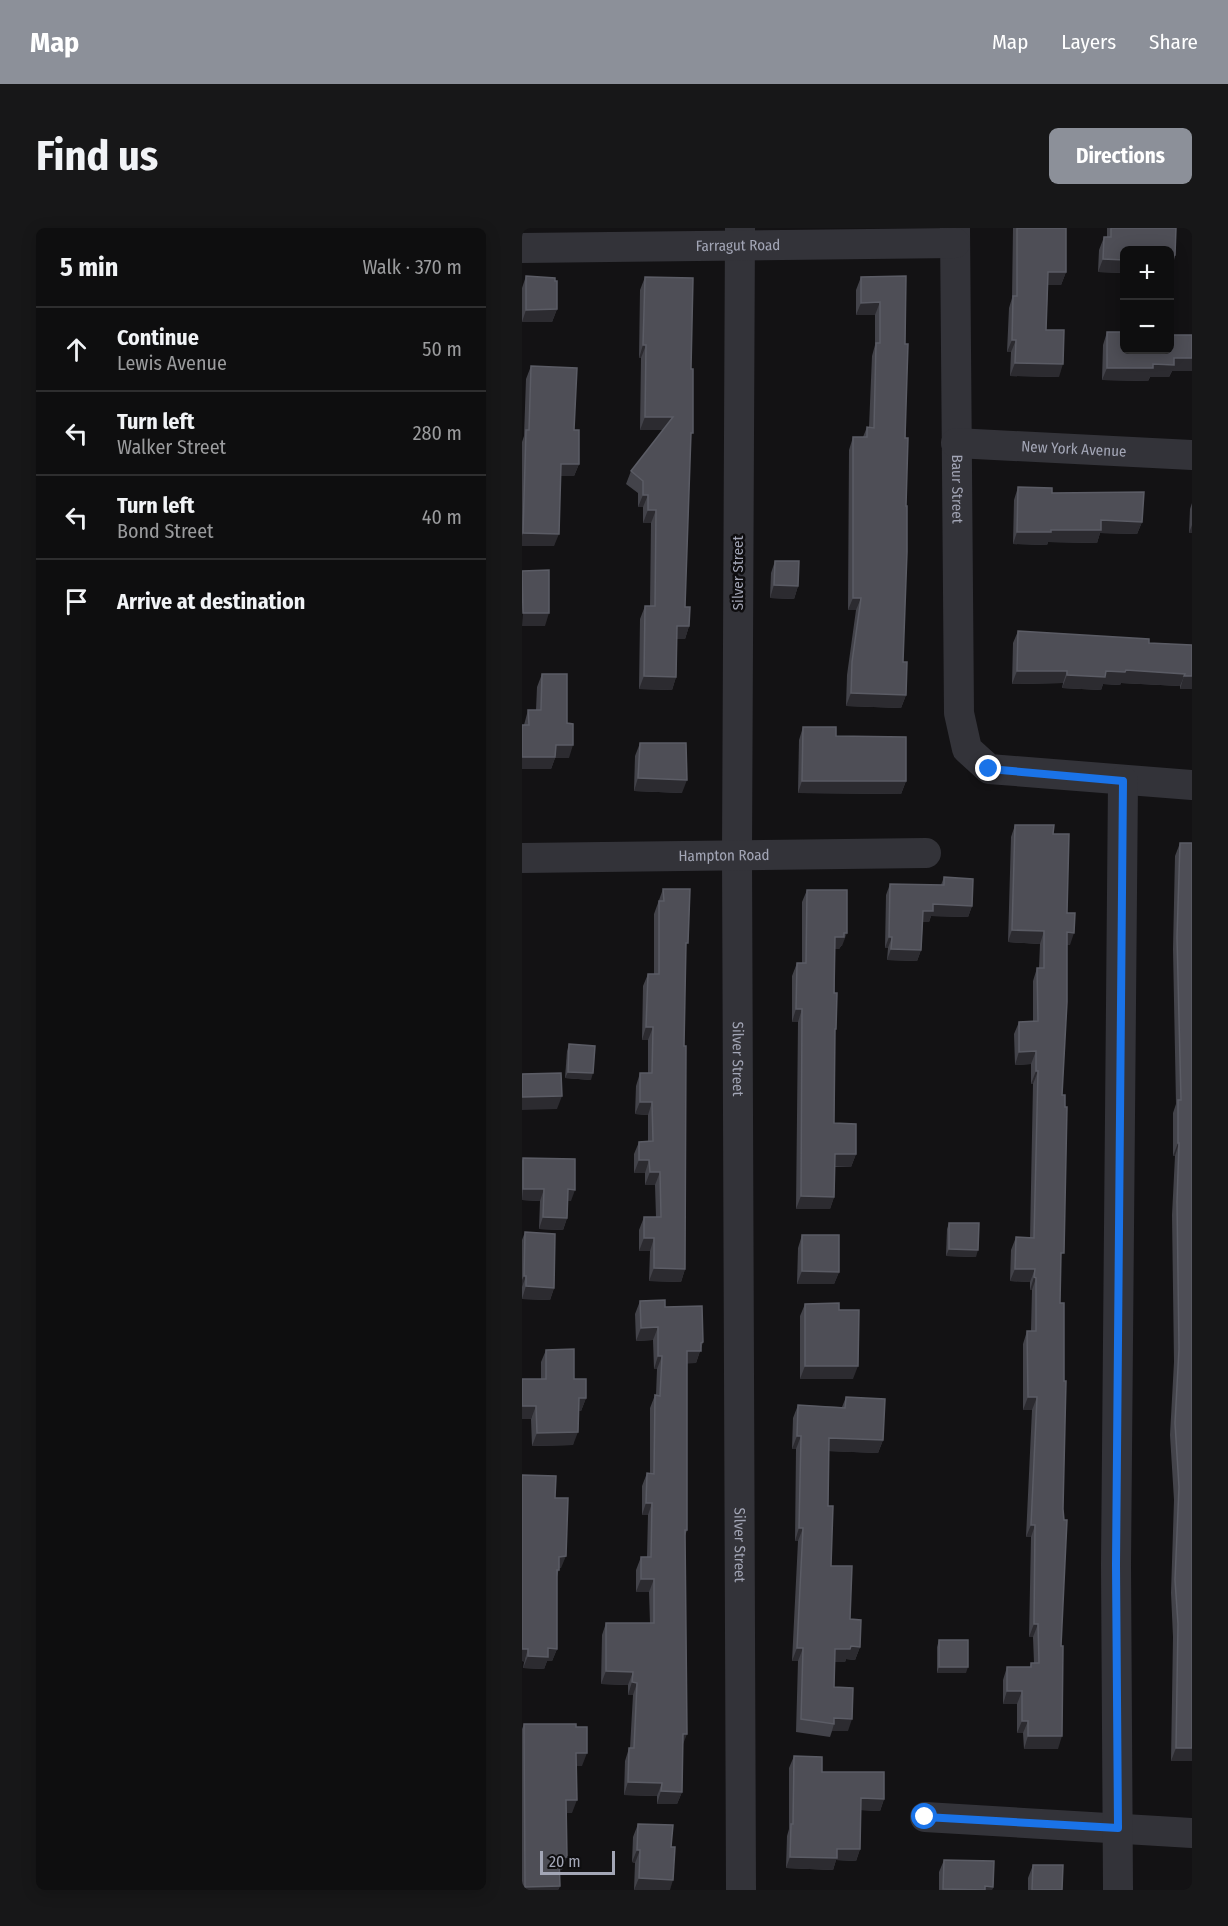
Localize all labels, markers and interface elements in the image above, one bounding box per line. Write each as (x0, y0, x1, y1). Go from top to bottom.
text: Map (30, 26, 79, 59)
text: Map (992, 29, 1028, 55)
text: Layers (1061, 29, 1116, 55)
text: Share (1149, 29, 1198, 55)
button: Directions (1049, 128, 1192, 184)
text: Find us (36, 131, 158, 181)
street label: Farragut Road (696, 236, 780, 255)
map controls (1120, 246, 1174, 354)
button: + (1120, 246, 1174, 300)
text: 5 min (60, 252, 118, 283)
text: Walk · 370 m (362, 255, 462, 279)
button: − (1120, 300, 1174, 354)
text: Continue (117, 324, 199, 351)
icon: ahead (60, 333, 93, 366)
text: 50 m (422, 337, 462, 361)
text: Lewis Avenue (117, 351, 227, 375)
text: Turn left (117, 408, 195, 435)
icon: left (60, 417, 93, 450)
text: 280 m (413, 421, 462, 445)
text: Walker Street (117, 435, 226, 459)
street label: New York Avenue (1021, 437, 1127, 461)
street label: Baur Street (948, 454, 966, 524)
text: Turn left (117, 492, 195, 519)
icon: left (60, 501, 93, 534)
text: 40 m (422, 505, 462, 529)
text: Bond Street (117, 519, 214, 543)
street label: Silver Street (729, 536, 747, 610)
icon: arrive (60, 585, 93, 618)
text: Arrive at destination (117, 588, 305, 615)
route end (975, 755, 1001, 781)
street label: Hampton Road (678, 846, 770, 865)
street label: Silver Street (729, 1022, 747, 1097)
street label: Silver Street (731, 1508, 749, 1583)
route start (911, 1803, 937, 1829)
scale bar (540, 1848, 615, 1876)
text: 20 m (549, 1852, 580, 1871)

